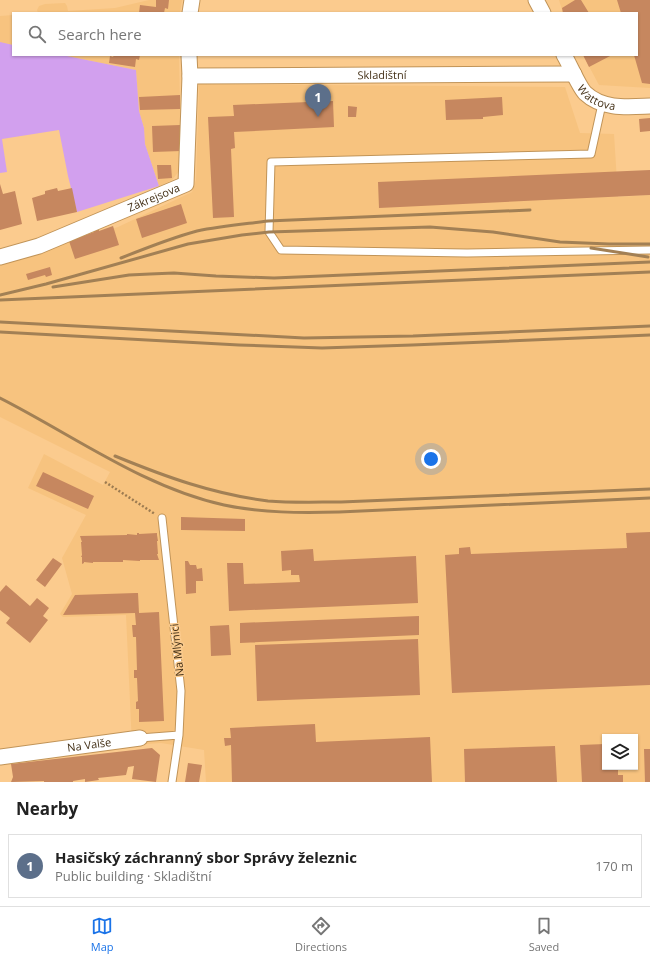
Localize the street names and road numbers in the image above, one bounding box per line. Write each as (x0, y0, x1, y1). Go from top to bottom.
street label: Skladištní (357, 67, 407, 82)
street label: Wattova (574, 81, 617, 113)
street label: Zákrejsova (125, 180, 182, 215)
street label: Na Mlýnici (166, 623, 187, 677)
street label: Na Valše (66, 734, 112, 755)

